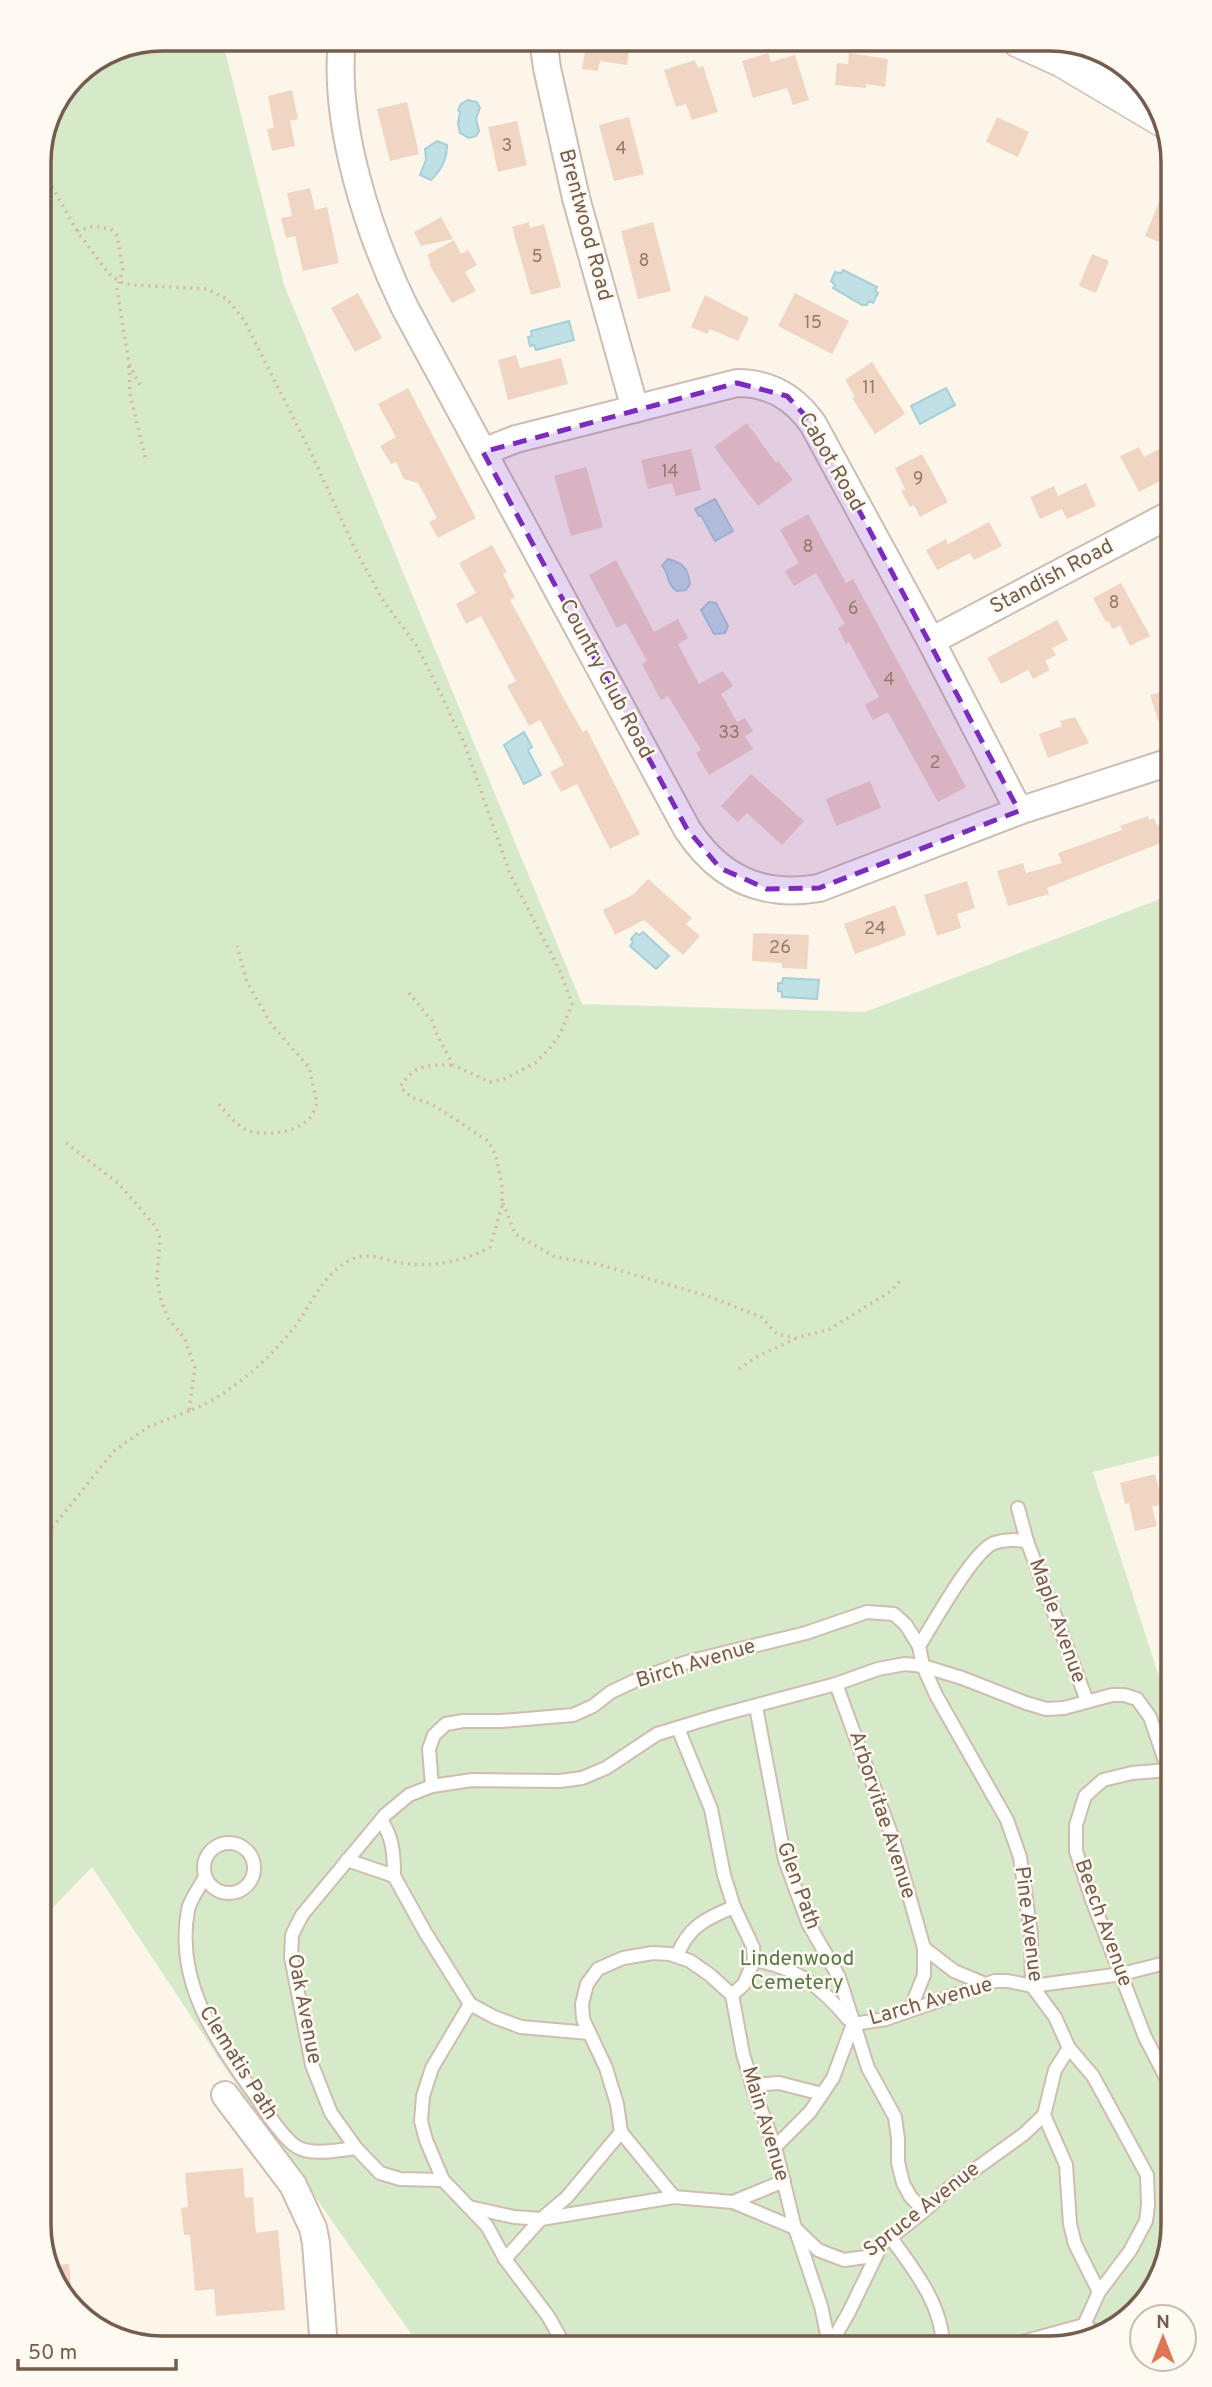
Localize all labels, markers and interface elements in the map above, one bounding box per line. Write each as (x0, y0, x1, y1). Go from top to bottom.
house number: 3 (502, 135, 512, 158)
house number: 4 (615, 138, 627, 161)
street label: Brentwood Road (552, 146, 618, 304)
house number: 5 (531, 246, 543, 269)
house number: 8 (639, 250, 650, 273)
house number: 15 (804, 312, 822, 335)
house number: 11 (862, 377, 876, 400)
street label: Cabot Road (792, 408, 870, 516)
house number: 14 (661, 461, 679, 484)
house number: 9 (913, 468, 923, 491)
street label: Standish Road (986, 533, 1118, 621)
house number: 8 (803, 536, 814, 559)
house number: 8 (1109, 592, 1120, 615)
street label: Country Club Road (553, 595, 659, 763)
house number: 6 (848, 598, 858, 621)
house number: 4 (883, 669, 895, 692)
house number: 33 (718, 722, 740, 745)
house number: 2 (929, 752, 941, 775)
house number: 24 (864, 918, 886, 941)
house number: 26 (769, 937, 791, 960)
street label: Maple Avenue (1022, 1555, 1092, 1687)
street label: Birch Avenue (633, 1633, 759, 1695)
street label: Arborvitae Avenue (842, 1728, 922, 1902)
street label: Glen Path (770, 1839, 826, 1933)
street label: Beech Avenue (1067, 1855, 1139, 1991)
street label: Pine Avenue (1008, 1865, 1048, 1983)
park label: Lindenwood Cemetery (740, 1946, 854, 1997)
street label: Oak Avenue (280, 1952, 328, 2066)
street label: Larch Avenue (866, 1971, 996, 2033)
street label: Clematis Path (192, 2001, 284, 2125)
street label: Main Avenue (735, 2063, 795, 2185)
street label: Spruce Avenue (858, 2156, 986, 2264)
north arrow (1128, 2303, 1198, 2373)
text: N (1156, 2311, 1170, 2335)
scale bar (18, 2328, 175, 2372)
text: 50 m (28, 2340, 77, 2367)

